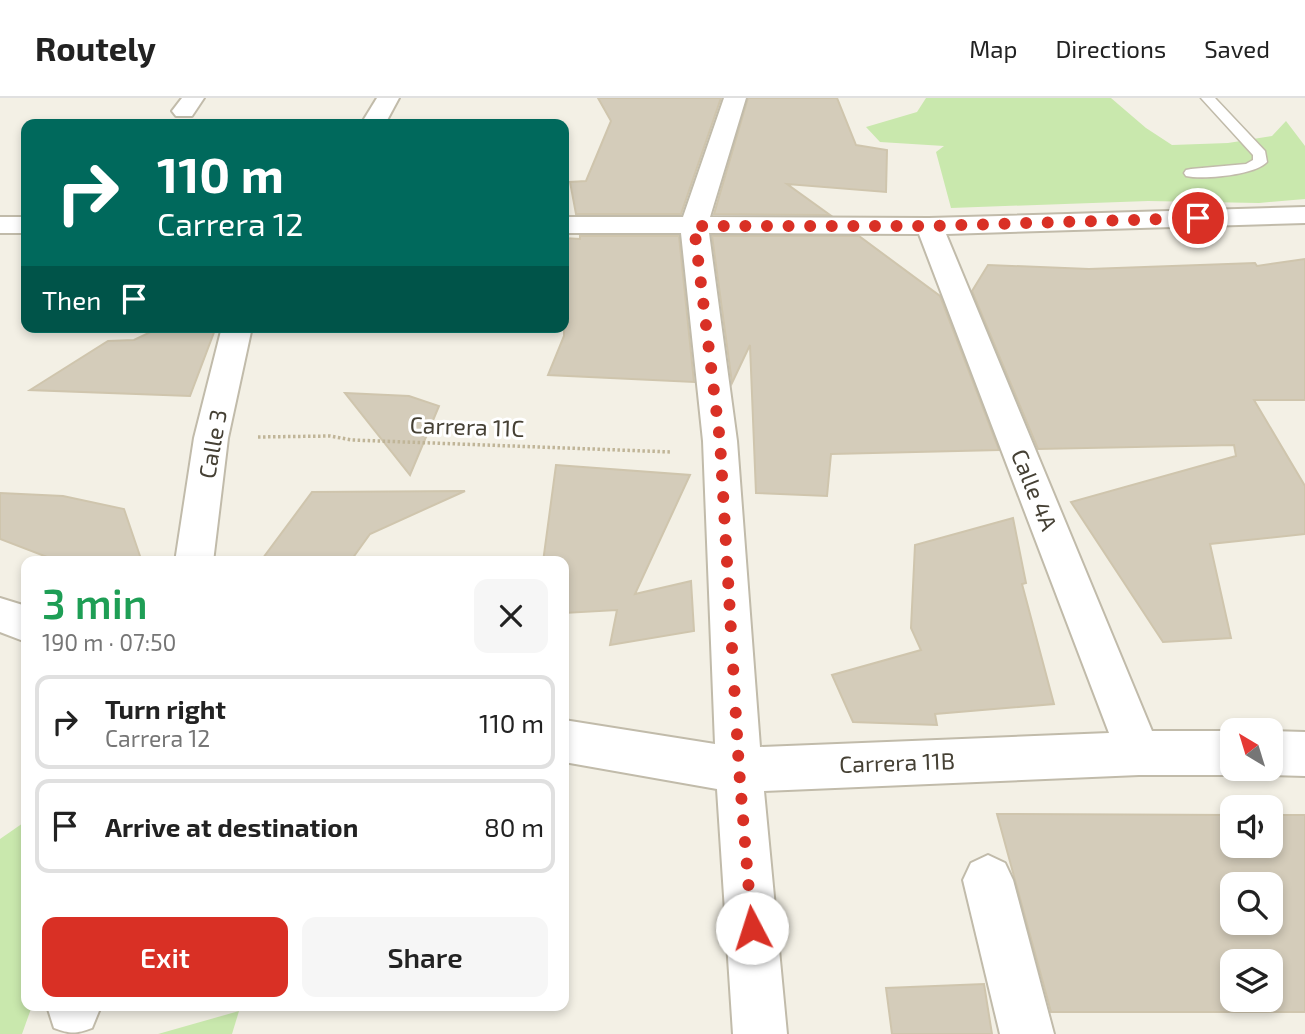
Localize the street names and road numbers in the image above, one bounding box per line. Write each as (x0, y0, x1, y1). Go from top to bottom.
street label: Calle 3 (192, 407, 232, 481)
street label: Carrera 11C (409, 410, 525, 442)
street label: Calle 4A (1006, 445, 1064, 535)
street label: Carrera 11B (839, 746, 955, 778)

